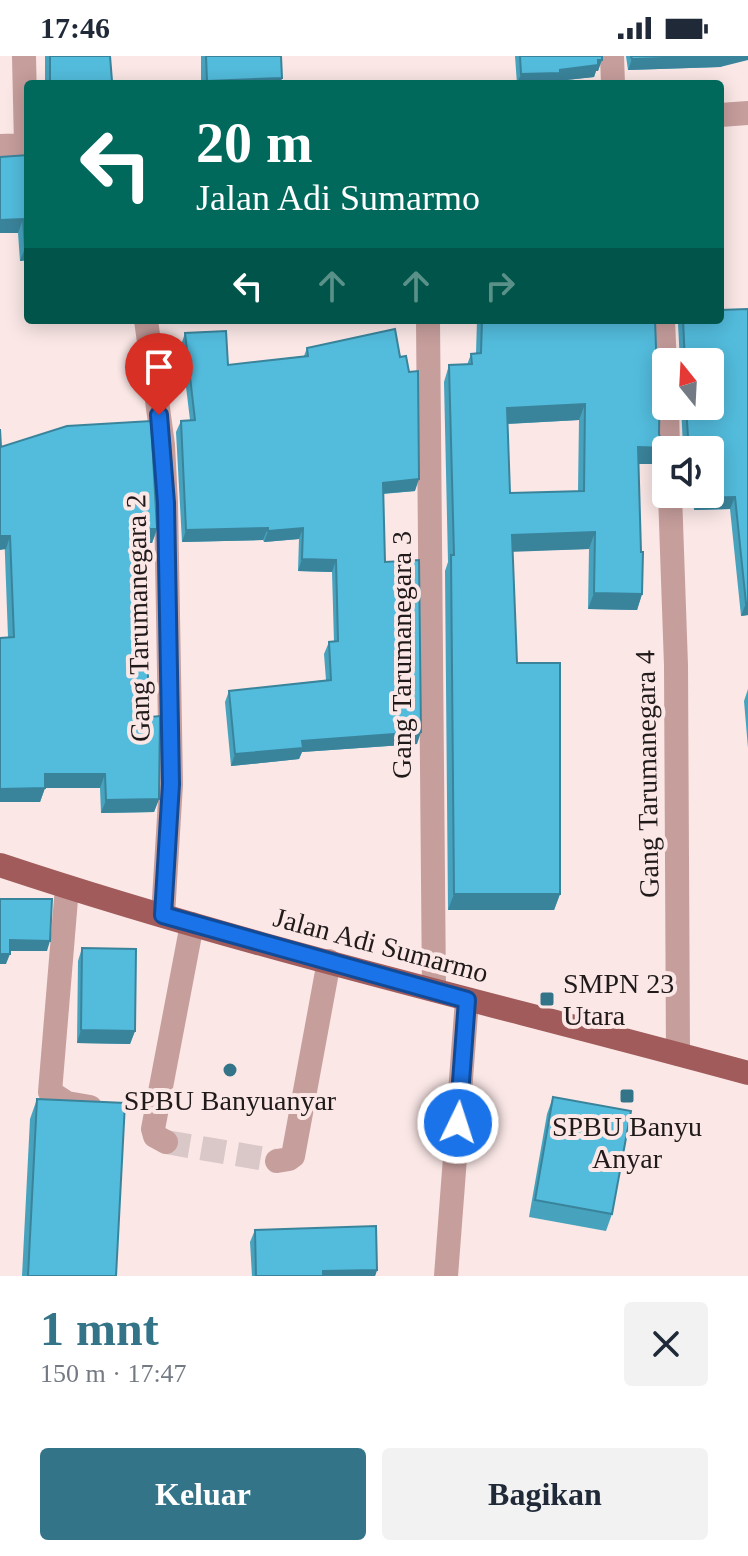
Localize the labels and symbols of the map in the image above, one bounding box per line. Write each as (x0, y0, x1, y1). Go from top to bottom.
pin (125, 333, 193, 415)
north arrow (652, 348, 724, 420)
street label: Gang Tarumanegara 2 (120, 494, 156, 742)
street label: Gang Tarumanegara 3 (386, 531, 417, 779)
street label: Gang Tarumanegara 4 (629, 650, 665, 898)
street label: Jalan Adi Sumarmo (270, 901, 492, 989)
place label: SMPN 23 Utara (563, 968, 674, 1031)
marker: SMPN 23 Utara (538, 990, 556, 1008)
marker: SPBU Banyuanyar (221, 1061, 239, 1079)
position arrow (416, 1081, 500, 1165)
place label: SPBU Banyuanyar (124, 1085, 337, 1116)
marker: SPBU Banyu Anyar (618, 1087, 636, 1105)
place label: SPBU Banyu Anyar (552, 1111, 702, 1174)

